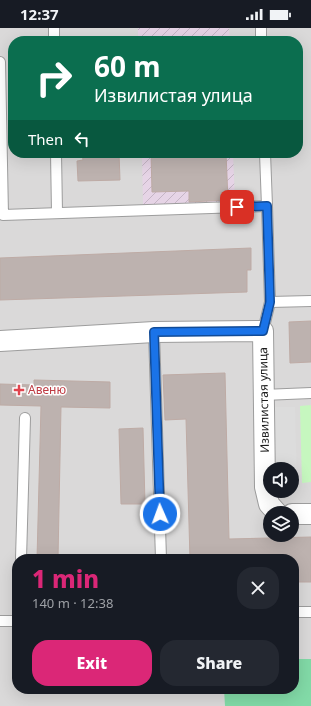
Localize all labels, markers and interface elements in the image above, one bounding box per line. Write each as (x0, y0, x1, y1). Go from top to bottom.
text: 12:37 (20, 4, 59, 24)
text: 60 m (94, 47, 161, 85)
icon: right (28, 52, 80, 104)
text: Извилистая улица (94, 83, 253, 107)
icon: left (71, 128, 93, 150)
text: Then (28, 129, 63, 149)
pin (220, 190, 254, 224)
icon: arrive (226, 196, 248, 218)
street label: Извилистая улица (254, 347, 273, 453)
place label: Авеню (28, 381, 66, 398)
marker: Авеню (13, 384, 25, 396)
map controls (263, 462, 299, 542)
button: sound (263, 462, 299, 498)
position arrow (139, 493, 181, 535)
button: layers (263, 506, 299, 542)
text: 1 min (32, 562, 99, 595)
button: close (237, 567, 279, 609)
text: 140 m · 12:38 (32, 594, 113, 612)
button: Exit (32, 640, 152, 686)
button: Share (160, 640, 279, 686)

